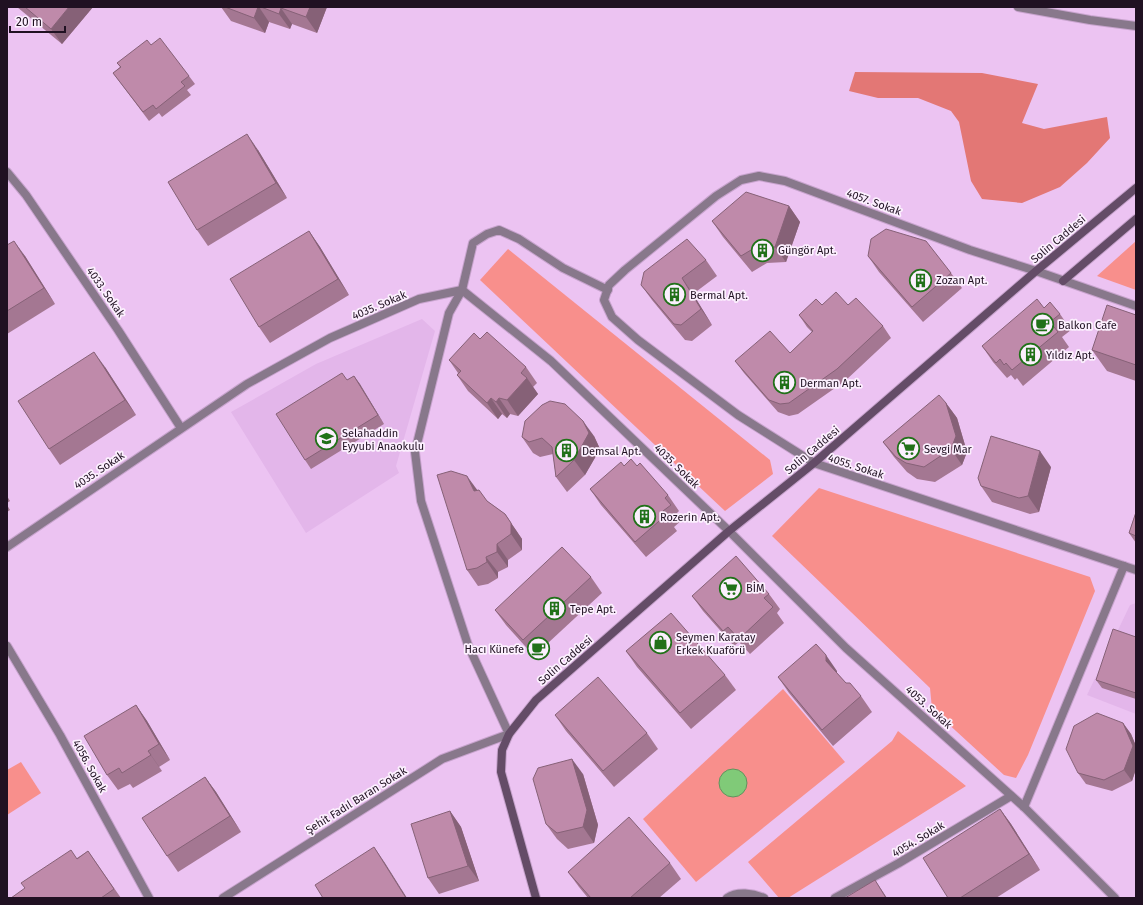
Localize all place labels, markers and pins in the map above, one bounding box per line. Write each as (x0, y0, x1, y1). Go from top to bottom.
building icon: Güngör Apt. (749, 237, 775, 263)
place label: Güngör Apt. (778, 244, 837, 257)
building icon: Zozan Apt. (908, 267, 934, 293)
place label: Zozan Apt. (936, 274, 988, 287)
building icon: Bermal Apt. (662, 282, 688, 308)
place label: Bermal Apt. (690, 289, 748, 302)
cafe icon: Balkon Cafe (1029, 312, 1055, 338)
place label: Balkon Cafe (1058, 319, 1117, 332)
building icon: Yıldız Apt. (1018, 342, 1044, 368)
place label: Yıldız Apt. (1046, 349, 1095, 362)
building icon: Derman Apt. (771, 370, 797, 396)
place label: Derman Apt. (800, 377, 862, 390)
school or university icon: Selahaddin Eyyubi Anaokulu (313, 426, 339, 452)
place label: Selahaddin Eyyubi Anaokulu (342, 427, 424, 453)
supermarket icon: Sevgi Mar (896, 436, 922, 462)
building icon: Demsal Apt. (553, 438, 579, 464)
place label: Sevgi Mar (924, 443, 973, 456)
place label: Demsal Apt. (582, 445, 641, 458)
building icon: Rozerin Apt. (632, 504, 658, 530)
place label: Rozerin Apt. (660, 511, 720, 524)
supermarket icon: BİM (718, 575, 744, 601)
place label: BİM (746, 581, 765, 595)
building icon: Tepe Apt. (541, 596, 567, 622)
place label: Tepe Apt. (570, 603, 616, 616)
shop icon: Seymen Karatay Erkek Kuaförü (648, 630, 674, 656)
place label: Seymen Karatay Erkek Kuaförü (676, 631, 756, 657)
cafe icon: Hacı Künefe (526, 636, 552, 662)
place label: Hacı Künefe (464, 643, 524, 656)

